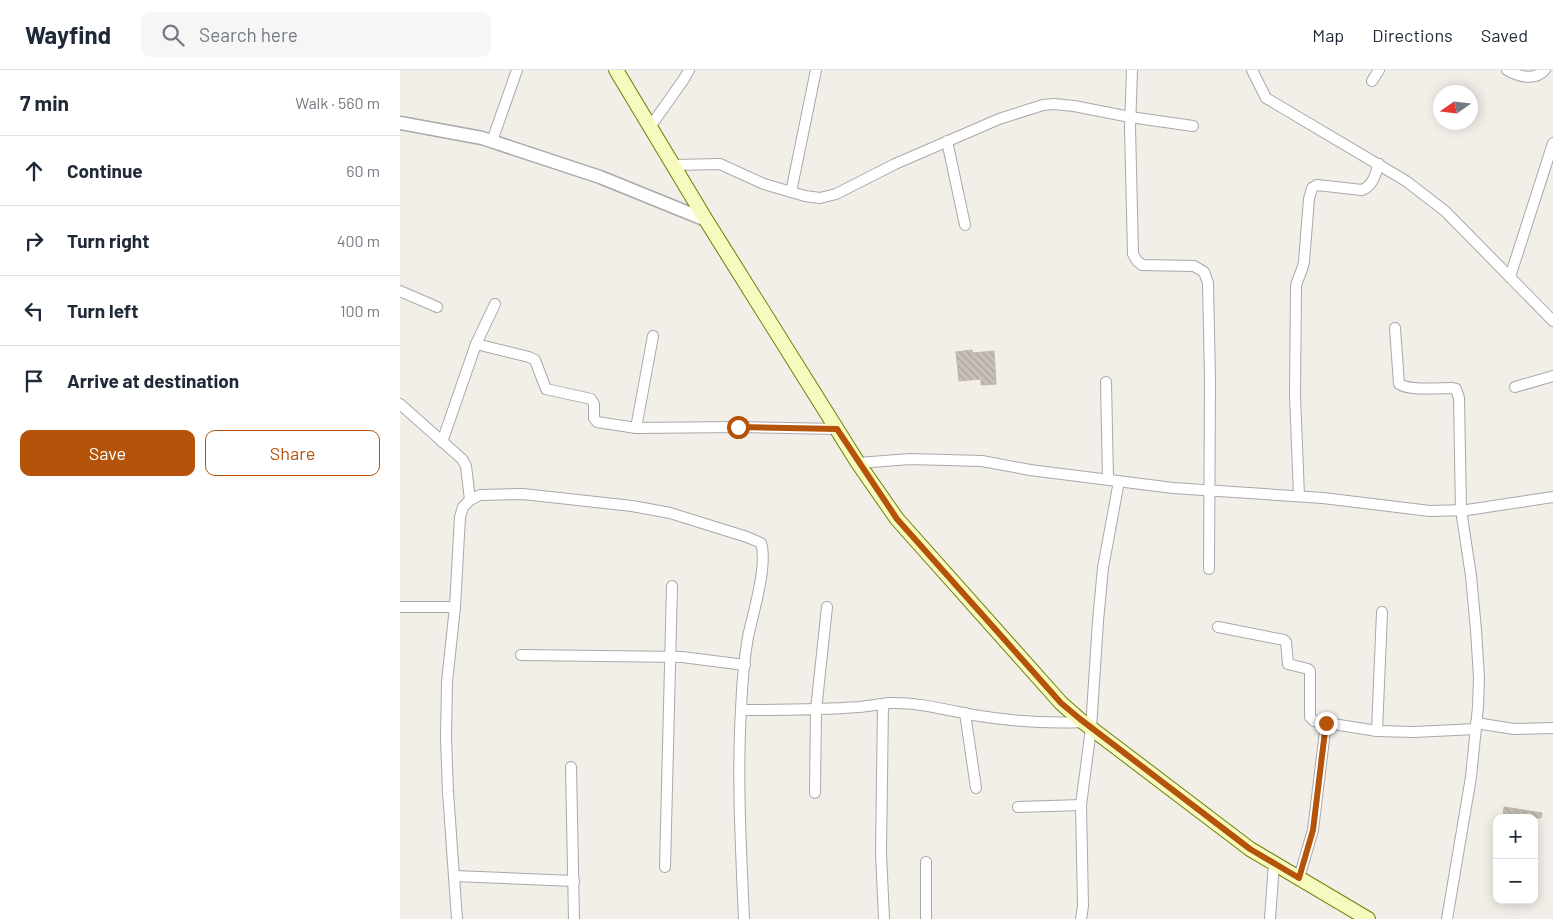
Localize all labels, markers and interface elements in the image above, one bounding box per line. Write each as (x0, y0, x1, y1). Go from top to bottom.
search box (141, 12, 491, 57)
text: Wayfind (25, 20, 111, 49)
icon: search (159, 21, 187, 49)
text: Search here (199, 23, 298, 46)
text: Map (1312, 24, 1344, 46)
text: Directions (1372, 24, 1453, 46)
text: Saved (1481, 24, 1528, 46)
north arrow (1433, 85, 1478, 130)
text: 7 min (20, 90, 69, 115)
text: Walk · 560 m (295, 93, 380, 112)
icon: ahead (20, 157, 48, 185)
text: Continue (67, 159, 143, 182)
text: 60 m (346, 161, 380, 180)
icon: right (20, 227, 48, 255)
text: Turn right (67, 229, 149, 252)
text: 400 m (337, 231, 380, 250)
icon: left (20, 297, 48, 325)
text: Turn left (67, 299, 138, 322)
text: 100 m (340, 301, 380, 320)
icon: arrive (20, 367, 48, 395)
text: Arrive at destination (67, 369, 239, 392)
route start (727, 416, 750, 439)
button: Save (20, 430, 195, 476)
button: Share (205, 430, 380, 476)
route end (1315, 712, 1338, 735)
map controls (1493, 814, 1538, 904)
button: + (1493, 814, 1538, 859)
button: − (1493, 859, 1538, 904)

